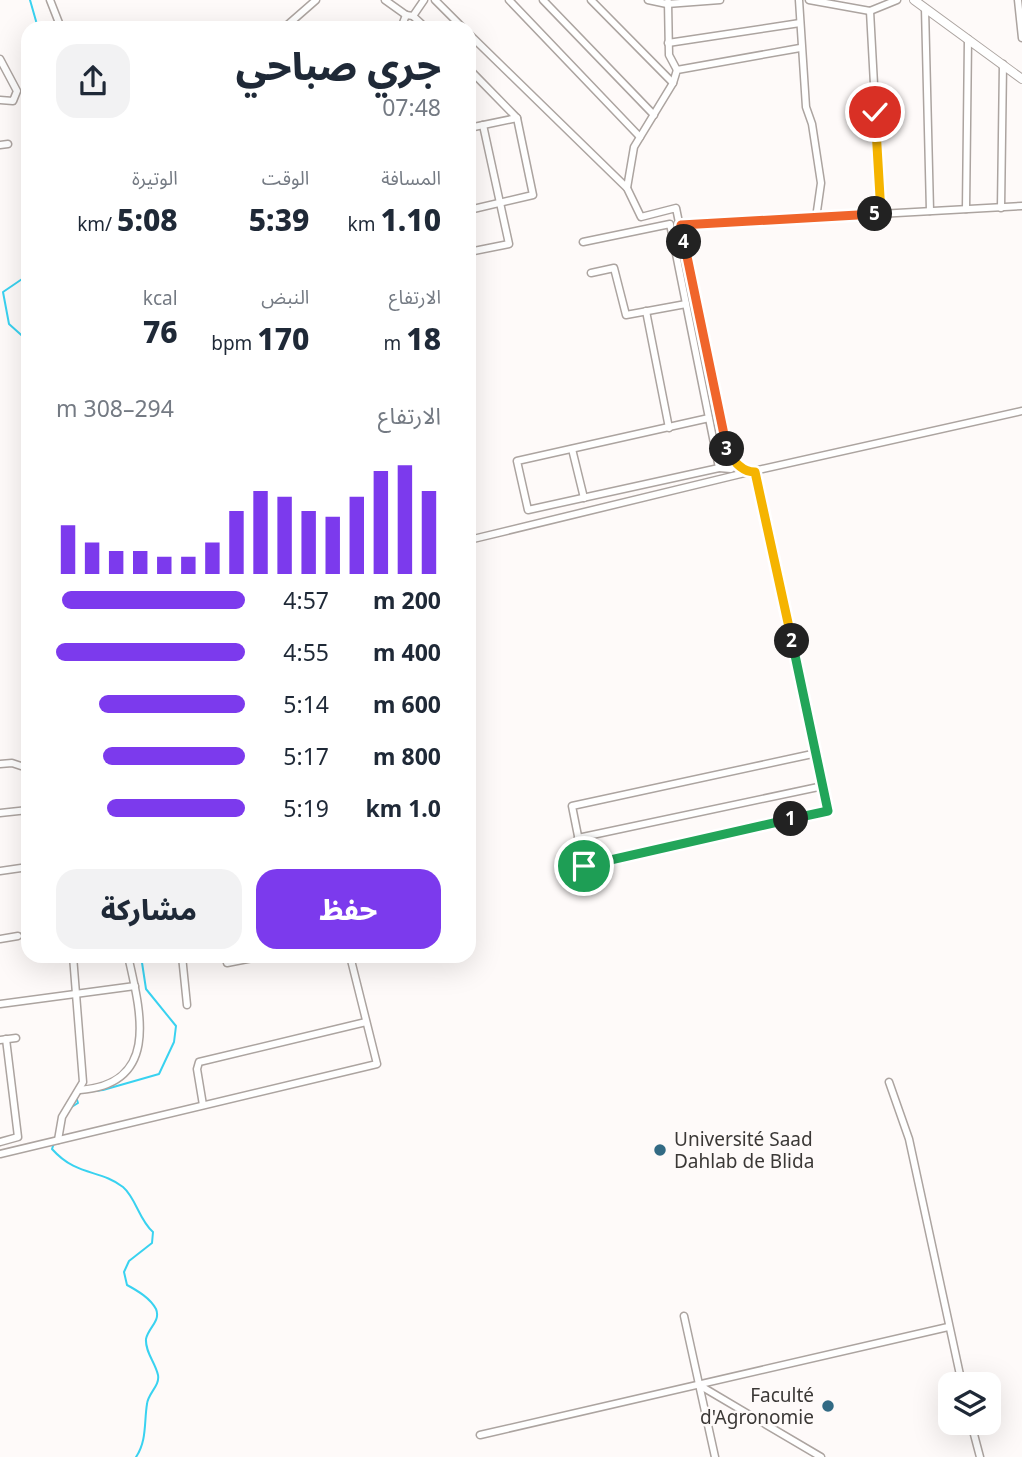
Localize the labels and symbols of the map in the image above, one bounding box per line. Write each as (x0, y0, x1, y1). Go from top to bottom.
pin (845, 82, 905, 142)
pin: 5 (858, 196, 892, 232)
pin: 4 (666, 224, 702, 260)
pin: 3 (710, 432, 744, 466)
pin: 2 (774, 624, 810, 658)
pin: 1 (774, 802, 808, 836)
pin (554, 836, 614, 896)
place label: Université Saad Dahlab de Blida (674, 1126, 814, 1174)
marker: Université Saad Dahlab de Blida (652, 1142, 668, 1158)
place label: Faculté d'Agronomie (700, 1382, 814, 1430)
marker: Faculté d'Agronomie (820, 1398, 836, 1414)

